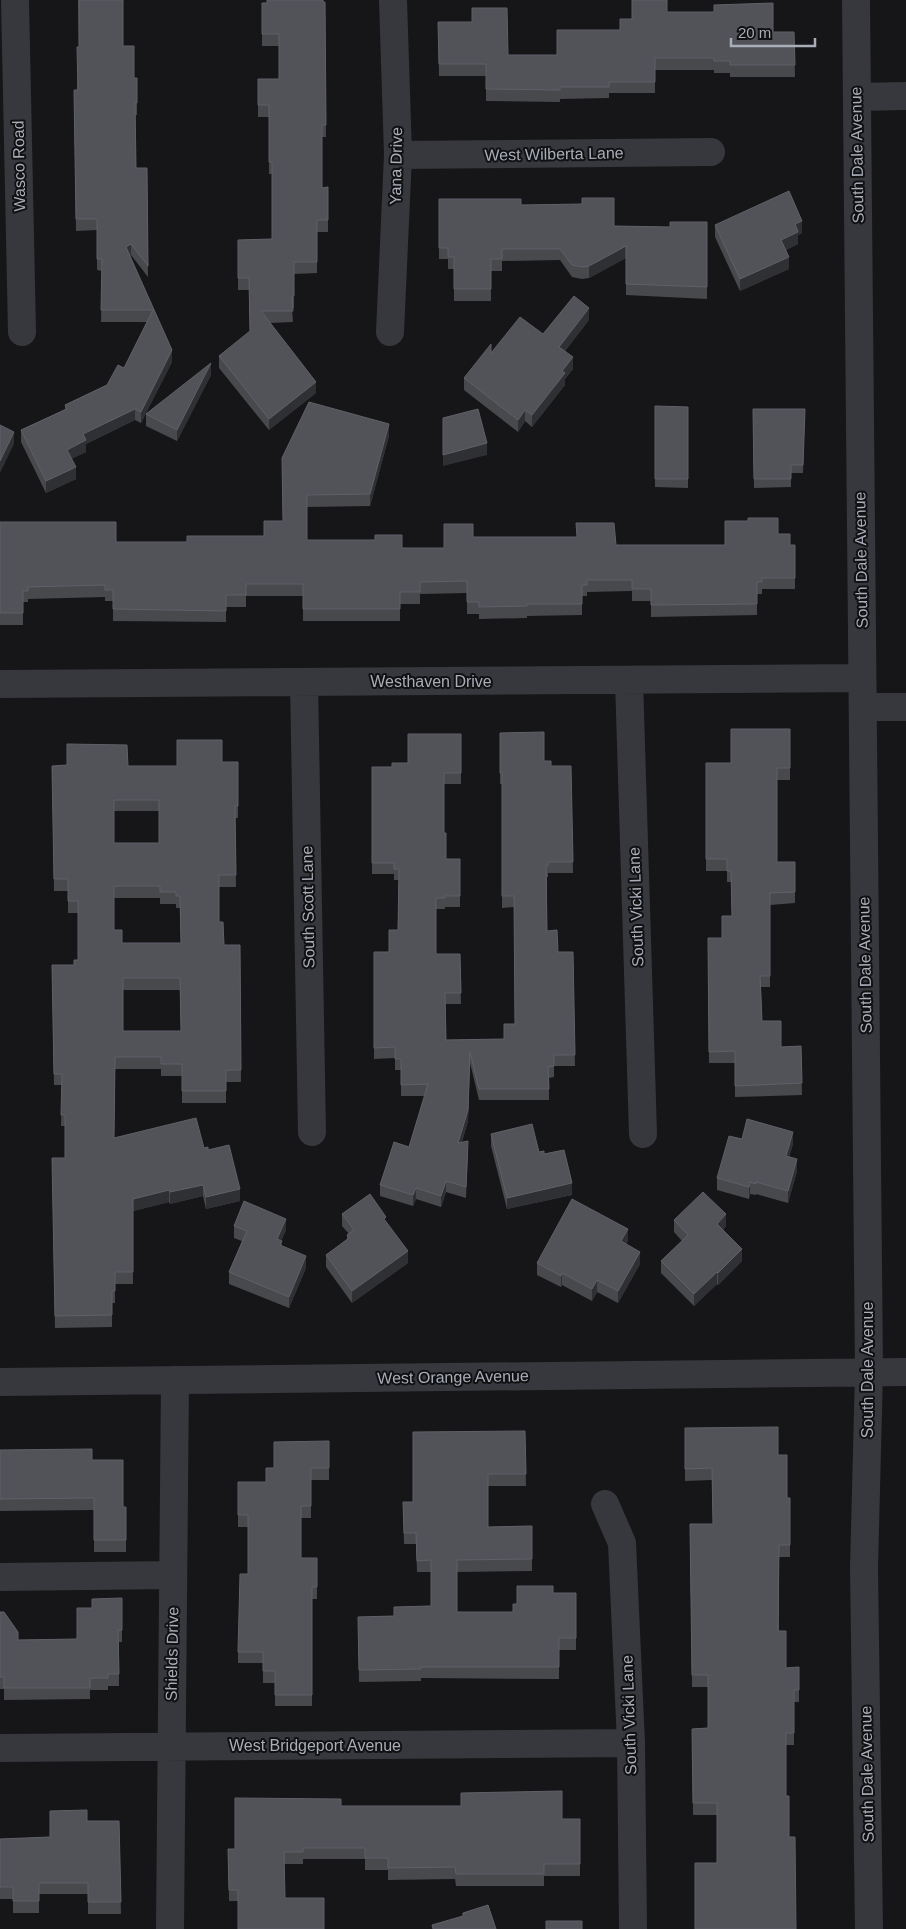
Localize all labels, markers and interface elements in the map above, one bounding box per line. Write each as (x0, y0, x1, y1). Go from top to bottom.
scale bar (731, 15, 815, 47)
text: 20 m (738, 24, 771, 41)
street label: South Dale Avenue (847, 86, 867, 223)
street label: Wasco Road (10, 120, 28, 212)
street label: Yana Drive (387, 127, 405, 205)
street label: West Wilberta Lane (484, 144, 624, 164)
street label: South Dale Avenue (851, 491, 871, 628)
street label: Westhaven Drive (370, 673, 492, 690)
street label: South Scott Lane (298, 845, 318, 969)
street label: South Vicki Lane (625, 847, 647, 967)
street label: South Dale Avenue (855, 896, 875, 1033)
street label: South Dale Avenue (859, 1302, 876, 1438)
street label: West Orange Avenue (377, 1367, 529, 1387)
street label: Shields Drive (163, 1607, 181, 1701)
street label: South Vicki Lane (618, 1655, 640, 1775)
street label: South Dale Avenue (857, 1705, 877, 1842)
street label: West Bridgeport Avenue (229, 1737, 401, 1754)

